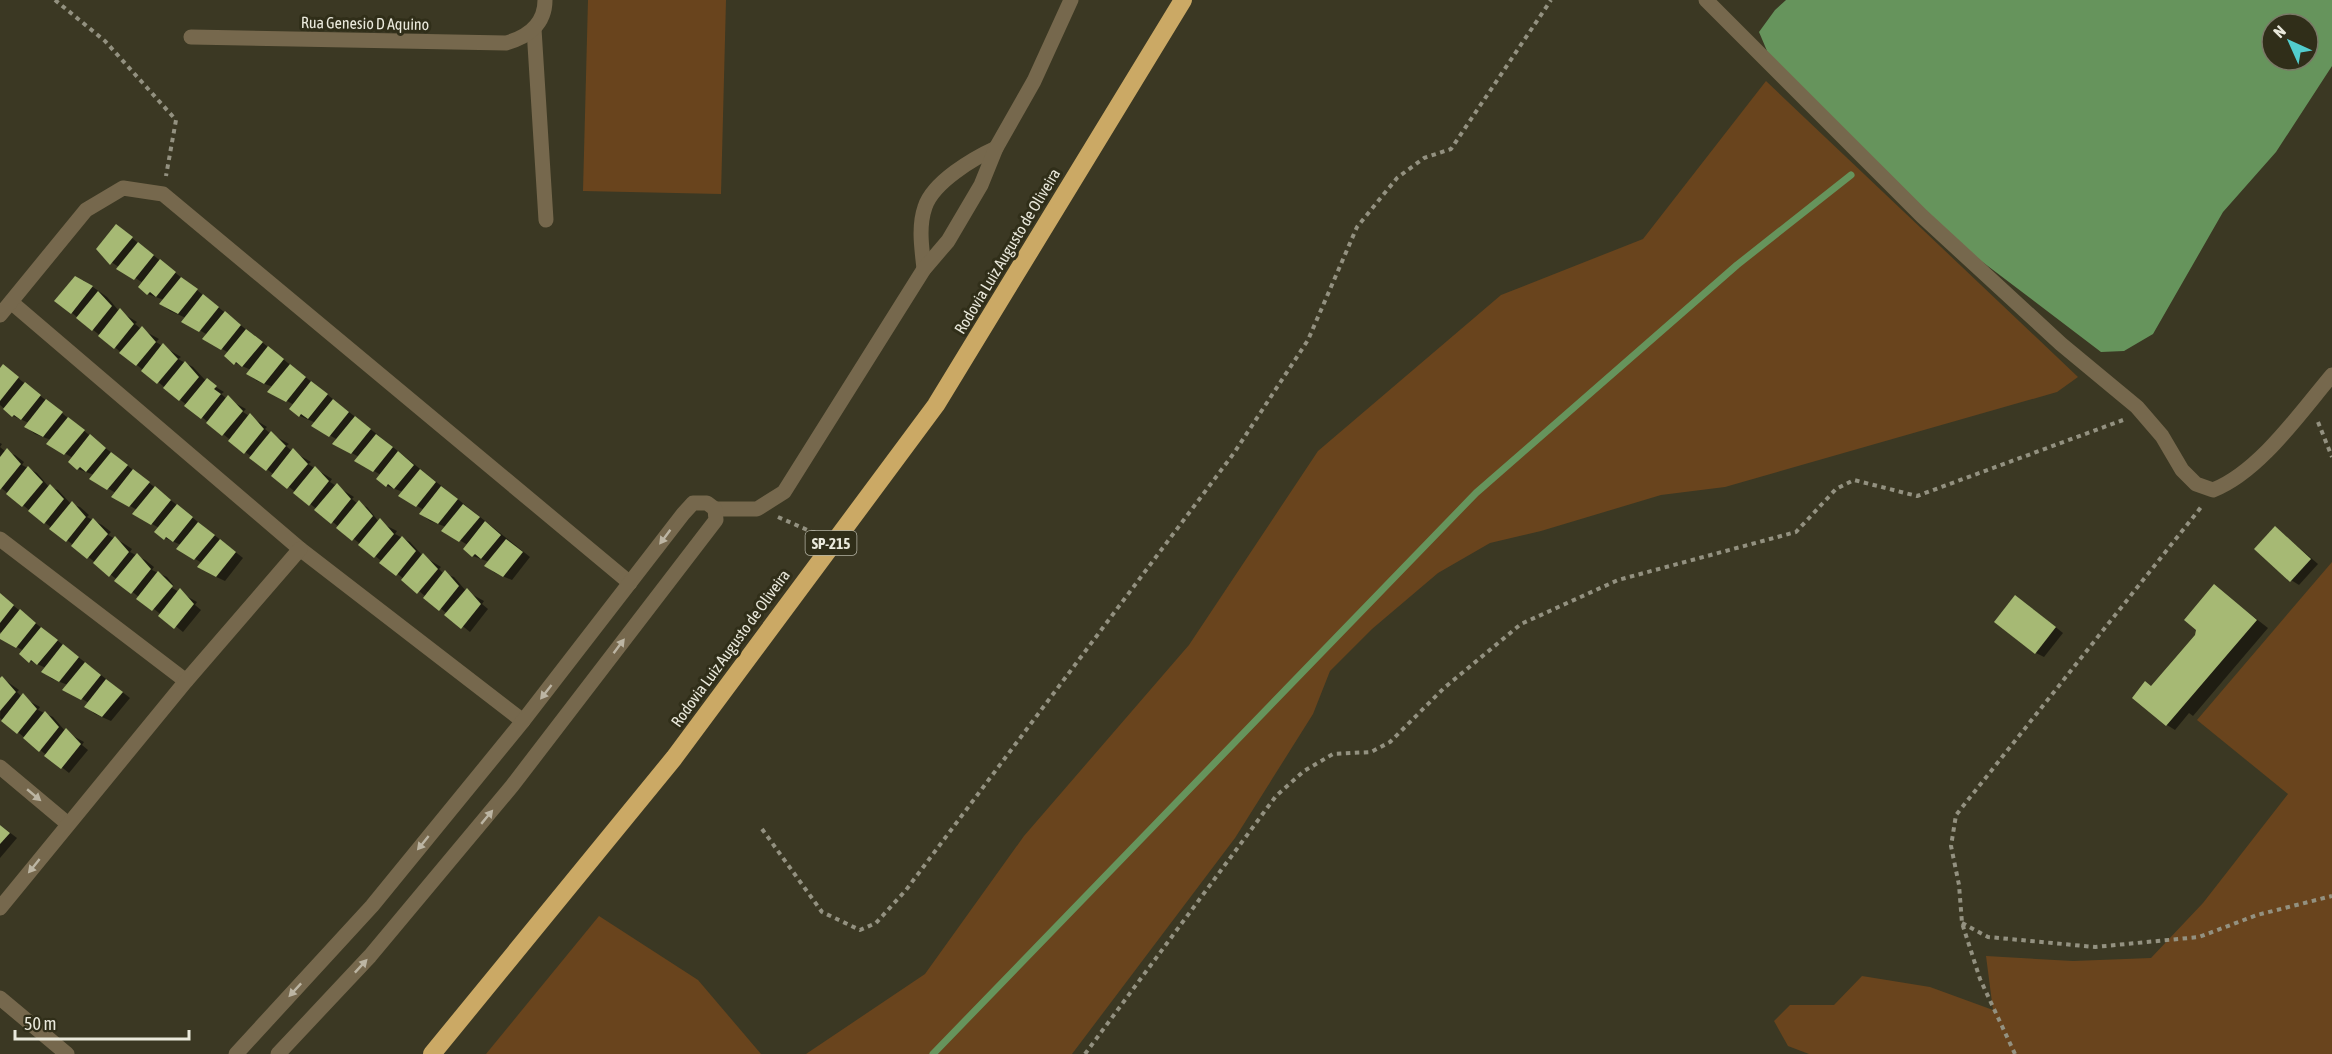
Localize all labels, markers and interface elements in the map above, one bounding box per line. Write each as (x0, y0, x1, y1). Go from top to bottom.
north arrow (2260, 12, 2320, 72)
street label: Rua Genesio D Aquino (301, 13, 429, 34)
text: N (2270, 22, 2289, 41)
street label: Rodovia Luiz Augusto de Oliveira (951, 165, 1064, 337)
one-way arrow (659, 529, 671, 545)
road number: SP-215 (806, 531, 856, 555)
street label: Rodovia Luiz Augusto de Oliveira (667, 566, 794, 731)
one-way arrow (613, 638, 625, 654)
one-way arrow (540, 684, 552, 699)
one-way arrow (26, 789, 42, 802)
one-way arrow (480, 810, 493, 825)
one-way arrow (418, 836, 430, 851)
one-way arrow (28, 858, 41, 874)
one-way arrow (354, 958, 368, 973)
one-way arrow (289, 982, 302, 997)
scale bar (15, 1003, 189, 1041)
text: 50 m (24, 1013, 56, 1034)

